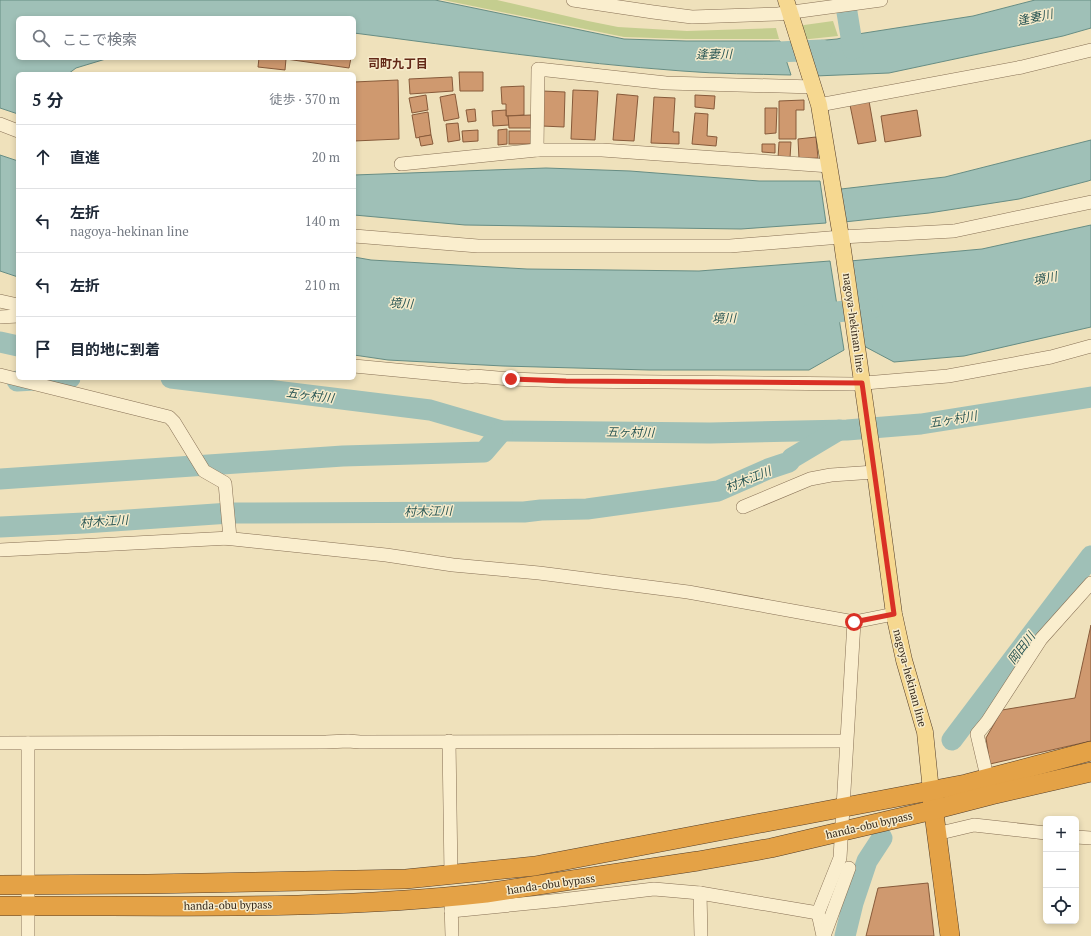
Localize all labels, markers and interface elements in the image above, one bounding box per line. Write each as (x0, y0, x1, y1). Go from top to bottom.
water label: 逢妻川 (1016, 6, 1056, 28)
search box (16, 16, 356, 60)
icon: search (30, 27, 52, 49)
text: ここで検索 (62, 29, 137, 49)
water label: 逢妻川 (696, 46, 734, 62)
district label: 司町九丁目 (368, 56, 428, 71)
text: 5 分 (32, 88, 63, 111)
text: 徒歩 · 370 m (269, 90, 340, 108)
icon: ahead (32, 146, 54, 168)
text: 直進 (70, 147, 100, 167)
text: 20 m (312, 148, 340, 166)
text: 左折 (70, 202, 100, 222)
icon: left (32, 210, 54, 232)
text: 140 m (305, 212, 340, 230)
text: nagoya-hekinan line (70, 222, 189, 240)
water label: 境川 (1032, 268, 1060, 287)
street label: nagoya-hekinan line (840, 272, 868, 374)
icon: left (32, 274, 54, 296)
text: 左折 (70, 275, 100, 295)
text: 210 m (305, 276, 340, 294)
water label: 境川 (389, 295, 415, 311)
water label: 境川 (712, 310, 738, 326)
icon: arrive (32, 338, 54, 360)
text: 目的地に到着 (70, 339, 160, 359)
route end (502, 370, 520, 388)
water label: 五ヶ村川 (285, 385, 337, 406)
water label: 五ヶ村川 (928, 408, 980, 430)
water label: 五ヶ村川 (606, 424, 656, 440)
water label: 村木江川 (723, 462, 775, 495)
water label: 村木江川 (404, 503, 454, 519)
water label: 村木江川 (80, 512, 130, 530)
route start (845, 613, 863, 631)
street label: nagoya-hekinan line (890, 628, 930, 729)
water label: 岡田川 (1004, 628, 1039, 667)
street label: handa-obu bypass (824, 808, 914, 842)
map controls (1043, 816, 1079, 924)
button: + (1043, 816, 1079, 852)
button: − (1043, 852, 1079, 888)
street label: handa-obu bypass (506, 871, 596, 897)
button: locate (1043, 888, 1079, 924)
street label: handa-obu bypass (184, 897, 273, 913)

